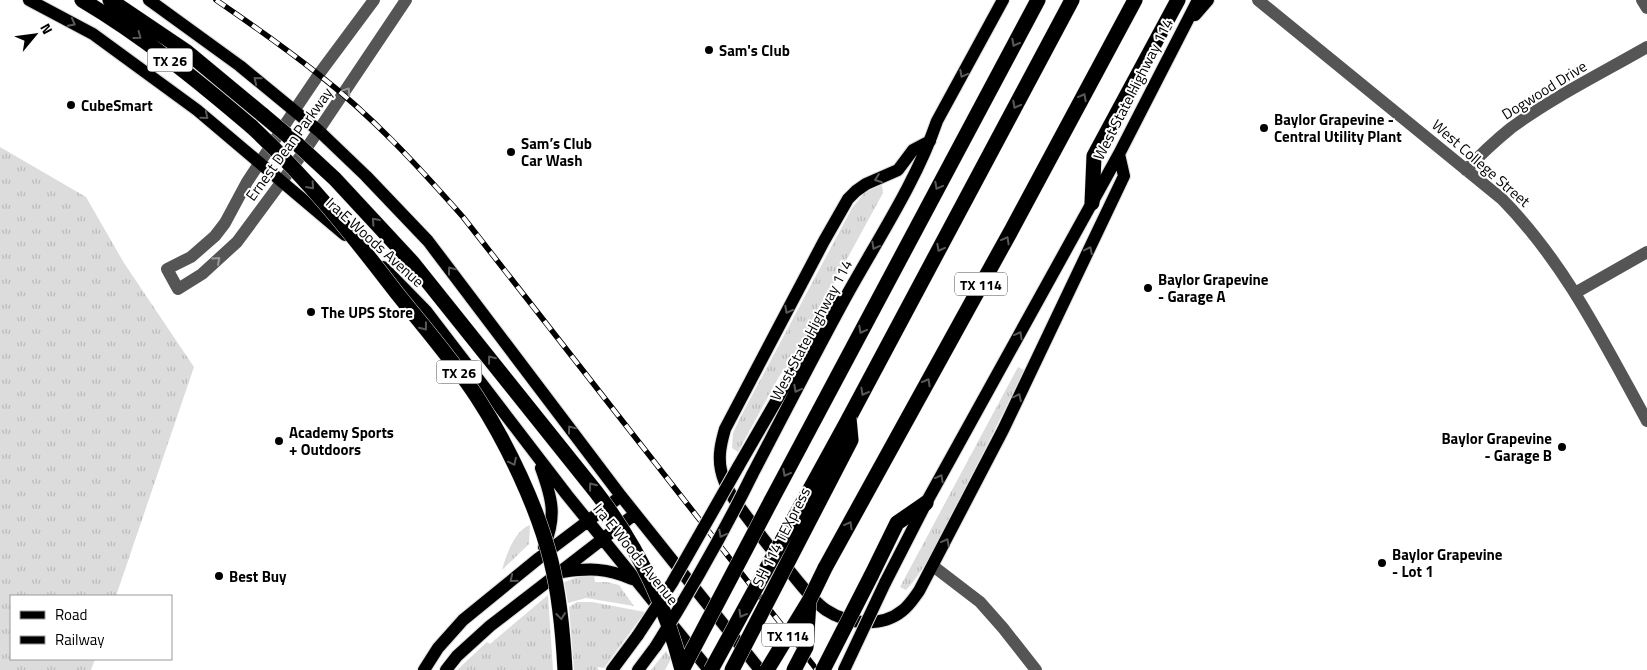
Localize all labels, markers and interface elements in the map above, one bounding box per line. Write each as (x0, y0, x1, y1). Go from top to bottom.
north arrow (10, 10, 60, 60)
street label: West State Highway 114 (1087, 14, 1179, 164)
one-way arrow (67, 17, 76, 27)
text: N (35, 19, 58, 38)
one-way arrow (132, 30, 142, 39)
one-way arrow (1011, 38, 1021, 47)
place label: Sam's Club (719, 39, 790, 62)
marker: Sam's Club (703, 44, 715, 56)
road number: TX 26 (148, 48, 192, 72)
street label: Dogwood Drive (1497, 55, 1591, 125)
one-way arrow (959, 68, 969, 77)
one-way arrow (253, 76, 262, 85)
street label: Ernest Dean Parkway (240, 82, 338, 206)
one-way arrow (340, 87, 350, 96)
one-way arrow (1077, 93, 1087, 102)
place label: CubeSmart (81, 94, 153, 117)
marker: CubeSmart (65, 99, 77, 111)
one-way arrow (1012, 100, 1022, 109)
place label: Baylor Grapevine - Central Utility Plant (1274, 108, 1402, 148)
one-way arrow (199, 111, 208, 120)
street label: West College Street (1427, 114, 1536, 213)
marker: Baylor Grapevine - Central Utility Plant (1258, 122, 1270, 134)
place label: Sam’s Club Car Wash (521, 132, 592, 172)
marker: Sam’s Club Car Wash (505, 146, 517, 158)
one-way arrow (874, 173, 883, 183)
one-way arrow (305, 181, 314, 190)
one-way arrow (934, 181, 944, 190)
street label: Ira E Woods Avenue (321, 192, 429, 292)
one-way arrow (372, 217, 381, 226)
one-way arrow (1000, 237, 1010, 246)
one-way arrow (871, 241, 881, 250)
one-way arrow (936, 243, 946, 252)
one-way arrow (1083, 246, 1093, 255)
street label: West State Highway 114 (764, 255, 858, 405)
one-way arrow (212, 257, 221, 266)
one-way arrow (448, 266, 457, 276)
place label: Baylor Grapevine - Garage A (1158, 268, 1269, 308)
road number: TX 114 (955, 272, 1007, 296)
marker: Baylor Grapevine - Garage A (1142, 282, 1154, 294)
place label: The UPS Store (321, 301, 413, 324)
one-way arrow (784, 304, 794, 313)
marker: The UPS Store (305, 306, 317, 318)
one-way arrow (418, 321, 426, 330)
one-way arrow (858, 324, 868, 333)
one-way arrow (1013, 332, 1023, 341)
one-way arrow (488, 356, 496, 365)
road number: TX 26 (436, 361, 482, 384)
one-way arrow (921, 379, 931, 388)
one-way arrow (793, 383, 803, 392)
one-way arrow (860, 386, 870, 395)
one-way arrow (1012, 393, 1023, 402)
place label: Academy Sports + Outdoors (289, 421, 394, 461)
one-way arrow (568, 425, 577, 435)
place label: Baylor Grapevine - Garage B (1441, 427, 1552, 467)
marker: Academy Sports + Outdoors (273, 435, 285, 447)
marker: Baylor Grapevine - Garage B (1556, 441, 1568, 453)
one-way arrow (507, 457, 517, 466)
one-way arrow (782, 468, 792, 477)
one-way arrow (934, 474, 944, 483)
one-way arrow (588, 483, 597, 492)
street label: SH 114 TEXpress (746, 483, 816, 591)
street label: Ira E Woods Avenue (588, 498, 684, 610)
one-way arrow (843, 521, 853, 530)
one-way arrow (718, 529, 728, 538)
one-way arrow (939, 538, 949, 547)
place label: Baylor Grapevine - Lot 1 (1392, 543, 1503, 583)
marker: Baylor Grapevine - Lot 1 (1376, 557, 1388, 569)
place label: Best Buy (229, 565, 287, 588)
marker: Best Buy (213, 570, 225, 582)
one-way arrow (510, 574, 519, 582)
legend (10, 595, 172, 660)
text: Road (55, 603, 87, 626)
one-way arrow (738, 609, 748, 618)
one-way arrow (555, 613, 566, 621)
road number: TX 114 (762, 624, 814, 646)
text: Railway (55, 628, 105, 651)

